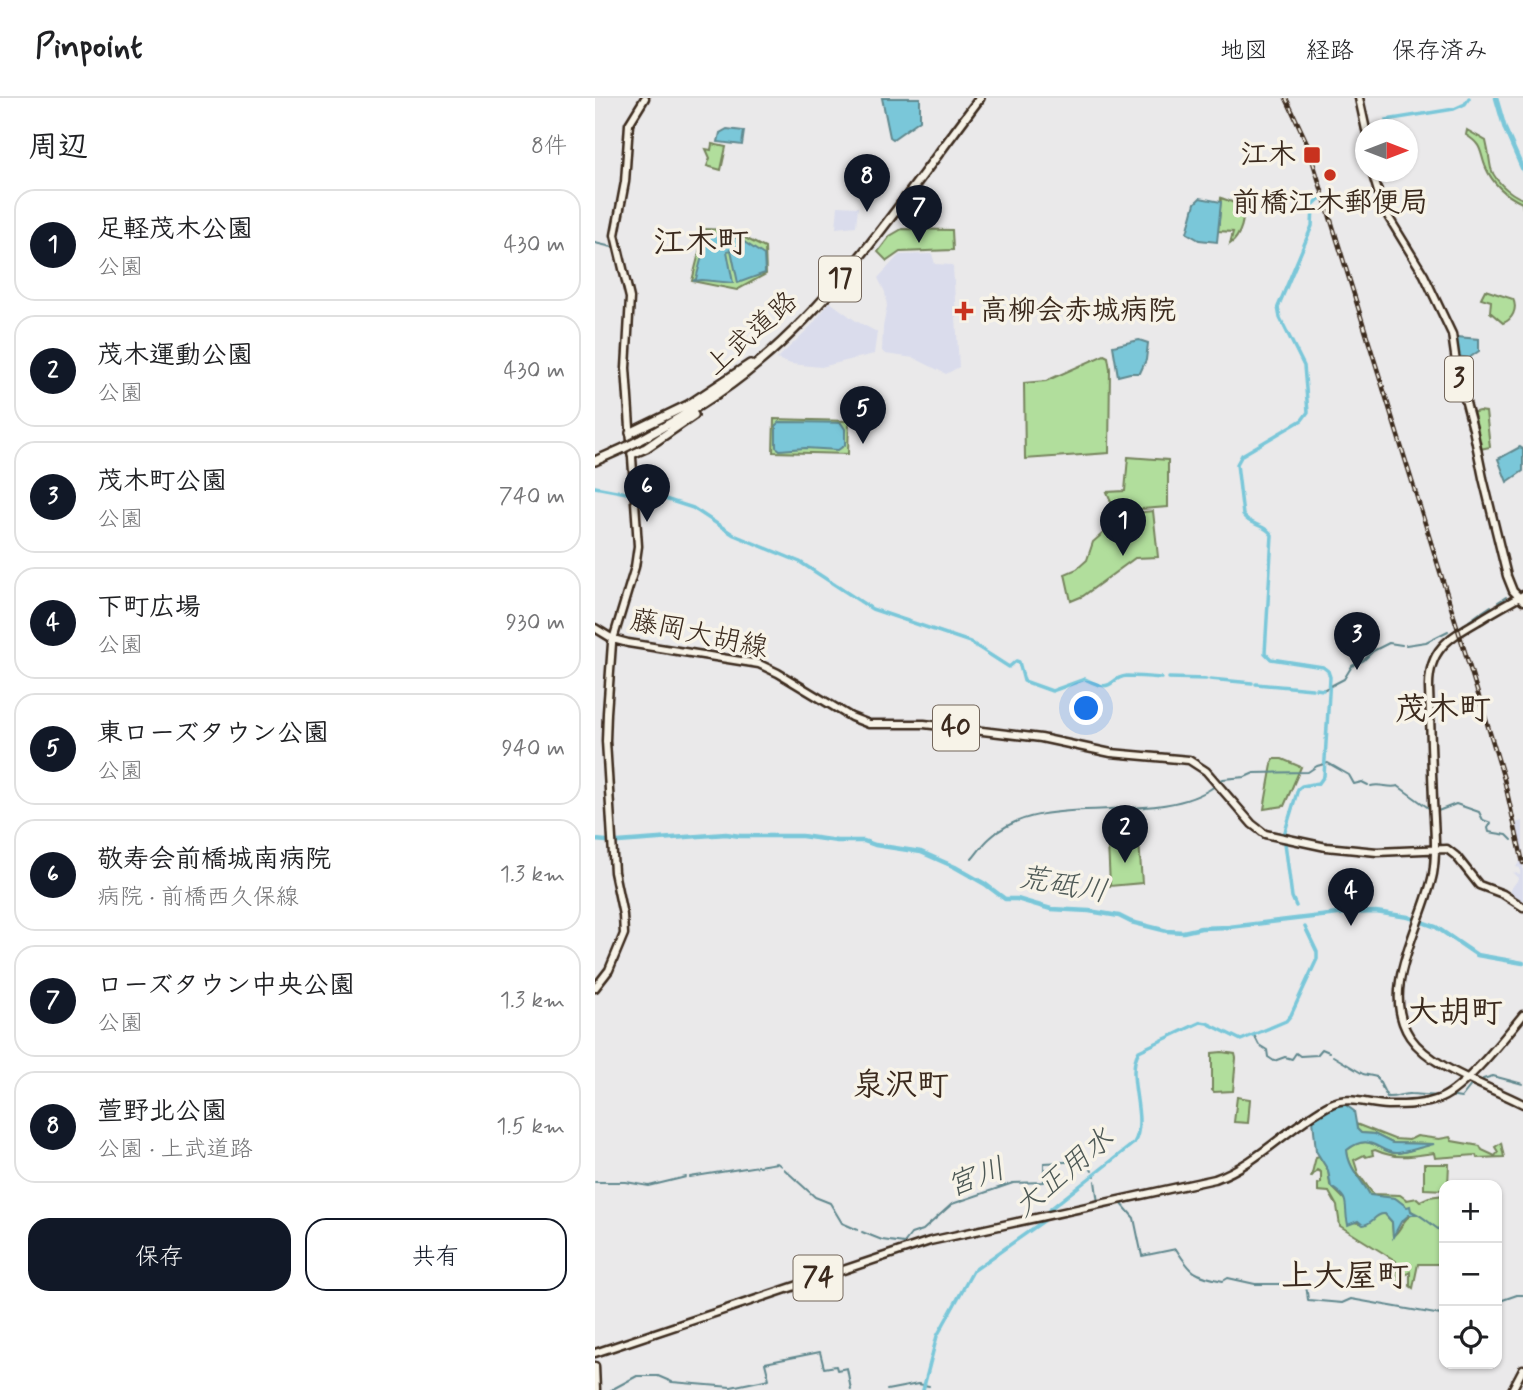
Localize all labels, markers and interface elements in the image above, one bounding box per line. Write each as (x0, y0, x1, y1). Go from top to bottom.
text: Pinpoint (35, 26, 143, 70)
text: 地図 (1220, 36, 1268, 67)
text: 経路 (1306, 36, 1354, 67)
text: 保存済み (1392, 36, 1488, 67)
north arrow (1355, 119, 1418, 182)
text: 周辺 (28, 128, 88, 167)
text: 8件 (531, 132, 567, 162)
place label: 江木 (1240, 137, 1296, 174)
marker: 江木 (1302, 145, 1322, 165)
pin: 8 (844, 154, 890, 212)
marker: 前橋江木郵便局 (1322, 167, 1338, 183)
pin: 7 (896, 185, 942, 243)
place label: 前橋江木郵便局 (1232, 185, 1428, 222)
text: 足軽茂木公園 (97, 213, 253, 247)
district label: 江木町 (653, 222, 749, 264)
text: 1 (48, 230, 58, 260)
text: 430 m (504, 230, 565, 260)
text: 公園 (97, 253, 143, 283)
road number: 17 (819, 256, 861, 302)
street label: 上武道路 (698, 283, 806, 385)
place label: 高柳会赤城病院 (980, 293, 1176, 330)
marker: 高柳会赤城病院 (954, 301, 974, 321)
text: 茂木運動公園 (97, 339, 253, 373)
text: 2 (47, 356, 59, 386)
text: 430 m (504, 356, 565, 386)
road number: 3 (1445, 356, 1473, 402)
text: 公園 (97, 379, 143, 409)
pin: 5 (840, 386, 886, 444)
pin: 6 (624, 464, 670, 522)
text: 茂木町公園 (97, 465, 227, 499)
text: 3 (48, 482, 58, 512)
text: 740 m (499, 482, 565, 512)
pin: 1 (1100, 498, 1146, 556)
text: 公園 (97, 505, 143, 535)
text: 下町広場 (97, 591, 201, 625)
street label: 藤岡大胡線 (627, 602, 771, 668)
text: 4 (46, 608, 60, 638)
text: 930 m (506, 608, 565, 638)
pin: 3 (1334, 612, 1380, 670)
text: 公園 (97, 631, 143, 661)
district label: 茂木町 (1395, 689, 1491, 731)
your location (1069, 691, 1103, 725)
road number: 40 (933, 706, 979, 750)
text: 東ローズタウン公園 (97, 717, 329, 751)
text: 5 (46, 734, 60, 764)
text: 940 m (501, 734, 565, 764)
text: 公園 (97, 757, 143, 787)
pin: 2 (1102, 805, 1148, 863)
text: 敬寿会前橋城南病院 (97, 843, 331, 877)
water label: 荒砥川 (1015, 858, 1111, 912)
text: 6 (47, 860, 59, 890)
text: 1.3 km (500, 860, 565, 890)
pin: 4 (1328, 868, 1374, 926)
text: 病院 · 前橋西久保線 (97, 883, 299, 913)
text: ローズタウン中央公園 (97, 969, 355, 1003)
text: 7 (46, 986, 60, 1016)
text: 1.3 km (500, 986, 565, 1016)
district label: 大胡町 (1407, 992, 1503, 1034)
text: 公園 (97, 1009, 143, 1039)
district label: 泉沢町 (853, 1065, 949, 1107)
text: 萱野北公園 (97, 1095, 227, 1129)
text: 8 (47, 1112, 59, 1142)
text: 1.5 km (496, 1112, 565, 1142)
water label: 大正用水 (1006, 1119, 1122, 1227)
text: 公園 · 上武道路 (97, 1135, 253, 1165)
water label: 宮川 (941, 1149, 1011, 1207)
map controls (1439, 1180, 1502, 1369)
button: + (1439, 1180, 1502, 1243)
button: 保存 (28, 1218, 291, 1291)
button: 共有 (305, 1218, 567, 1291)
button: − (1439, 1243, 1502, 1306)
road number: 74 (793, 1256, 843, 1301)
district label: 上大屋町 (1281, 1256, 1409, 1298)
button: locate (1439, 1306, 1502, 1369)

